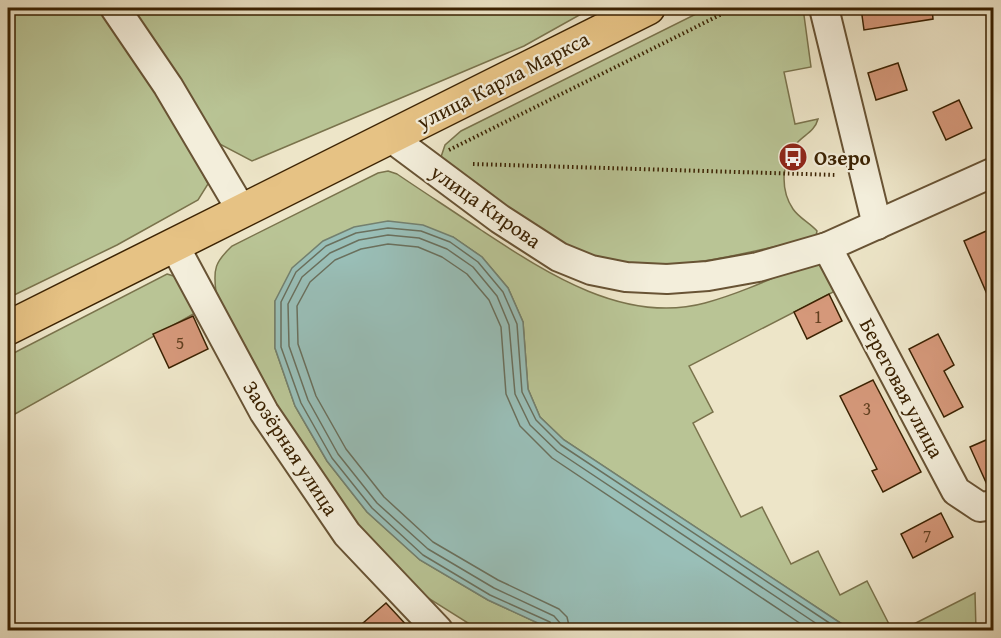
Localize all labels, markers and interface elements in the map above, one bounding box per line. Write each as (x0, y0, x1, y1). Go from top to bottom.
street label: улица Карла Маркса (410, 23, 595, 137)
bus stop icon: Озеро (777, 141, 809, 173)
place label: Озеро (814, 142, 871, 173)
street label: улица Кирова (423, 156, 548, 256)
house number: 1 (814, 303, 822, 330)
street label: Береговая улица (852, 312, 952, 464)
house number: 5 (176, 329, 184, 356)
street label: Заозёрная улица (236, 374, 346, 522)
house number: 3 (863, 395, 871, 422)
house number: 7 (923, 522, 931, 549)

